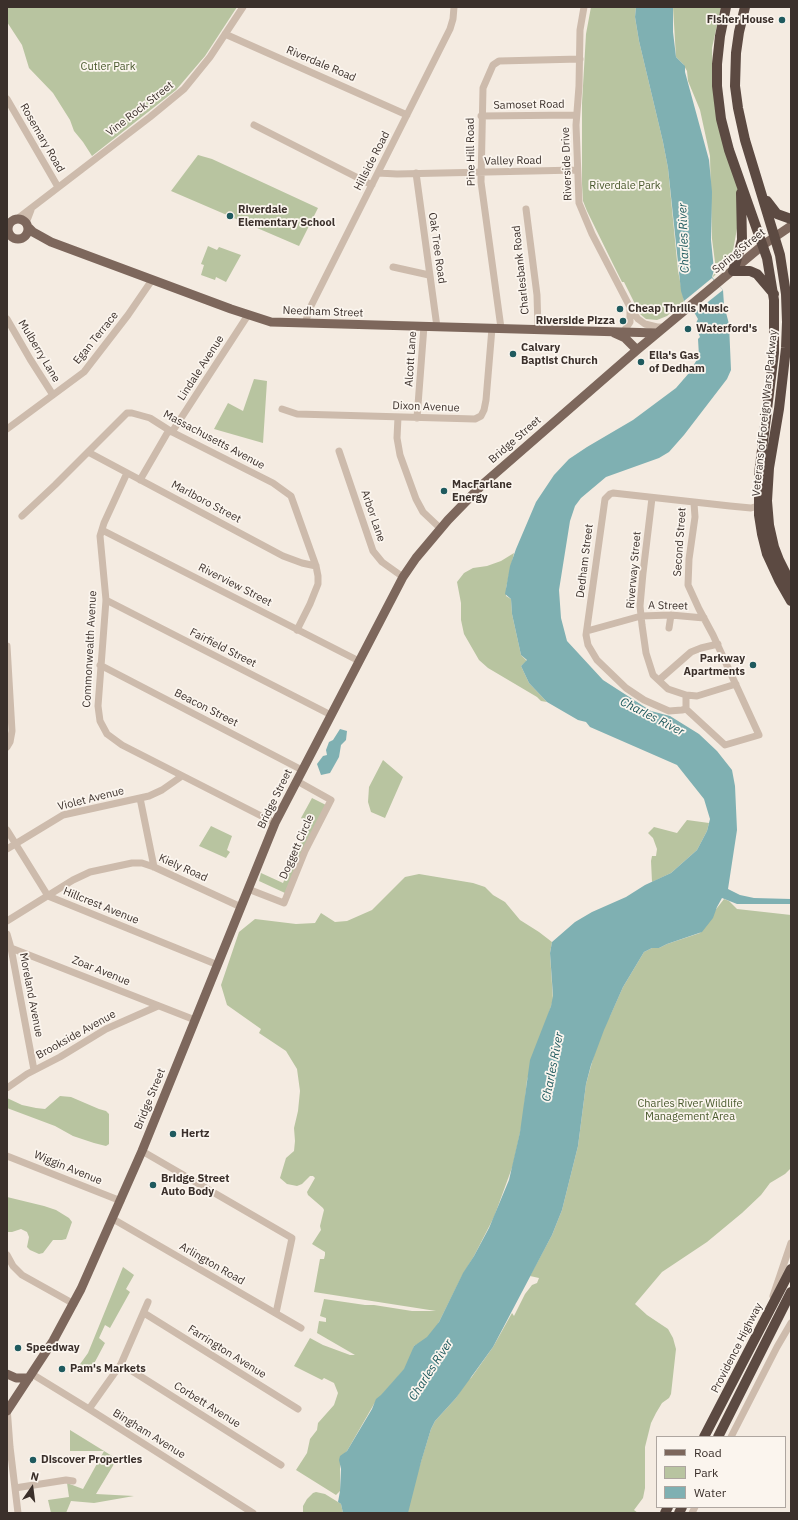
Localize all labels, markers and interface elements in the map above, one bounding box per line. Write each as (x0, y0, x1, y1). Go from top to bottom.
place label: Fisher House (707, 13, 774, 27)
marker: Fisher House (777, 15, 787, 25)
street label: Riverdale Road (284, 43, 358, 85)
park label: Cutler Park (81, 60, 135, 74)
street label: Vine Rock Street (104, 79, 176, 139)
street label: Samoset Road (493, 98, 565, 112)
street label: Rosemary Road (17, 101, 67, 175)
street label: Pine Hill Road (464, 118, 478, 186)
street label: Riverside Drive (559, 127, 575, 201)
street label: Hillside Road (351, 129, 393, 193)
street label: Valley Road (484, 154, 542, 168)
park label: Riverdale Park (589, 179, 661, 193)
place label: Riverdale Elementary School (238, 203, 335, 229)
water label: Charles River (676, 203, 692, 273)
marker: Riverdale Elementary School (225, 211, 235, 221)
street label: Oak Tree Road (425, 212, 449, 284)
street label: Charlesbank Road (510, 225, 532, 315)
street label: Spring Street (710, 226, 768, 276)
place label: Cheap Thrills Music (628, 302, 729, 316)
street label: Needham Street (282, 304, 364, 320)
marker: Cheap Thrills Music (615, 304, 625, 314)
street label: Egan Terrace (71, 309, 121, 367)
place label: Riverside Pizza (536, 314, 615, 328)
marker: Riverside Pizza (618, 316, 628, 326)
street label: Mulberry Lane (15, 317, 63, 385)
place label: Waterford's (696, 322, 757, 336)
marker: Waterford's (683, 324, 693, 334)
street label: Veterans of Foreign Wars Parkway (750, 329, 780, 497)
street label: Alcott Lane (402, 331, 420, 387)
street label: Lindale Avenue (175, 333, 227, 403)
place label: Calvary Baptist Church (521, 341, 598, 367)
marker: Calvary Baptist Church (508, 349, 518, 359)
place label: Ella's Gas of Dedham (649, 349, 705, 375)
marker: Ella's Gas of Dedham (636, 357, 646, 367)
street label: Dixon Avenue (392, 399, 460, 415)
street label: Massachusetts Avenue (161, 408, 267, 472)
street label: Bridge Street (486, 414, 544, 466)
street label: Marlboro Street (169, 478, 243, 526)
place label: MacFarlane Energy (452, 478, 512, 504)
marker: MacFarlane Energy (439, 486, 449, 496)
street label: Arbor Lane (358, 488, 388, 544)
street label: Second Street (671, 507, 689, 577)
street label: Dedham Street (574, 523, 596, 599)
street label: Riverway Street (624, 531, 644, 609)
street label: Riverview Street (196, 561, 274, 609)
street label: Commonwealth Avenue (80, 590, 100, 708)
street label: A Street (648, 599, 688, 613)
street label: Fairfield Street (188, 626, 258, 670)
place label: Parkway Apartments (683, 652, 745, 678)
marker: Parkway Apartments (748, 660, 758, 670)
street label: Beacon Street (172, 686, 240, 730)
water label: Charles River (618, 695, 686, 739)
street label: Bridge Street (255, 767, 295, 831)
street label: Violet Avenue (56, 784, 126, 814)
street label: Doggett Circle (277, 813, 317, 881)
street label: Kiely Road (157, 851, 209, 885)
street label: Hillcrest Avenue (61, 885, 141, 927)
street label: Moreland Avenue (16, 952, 46, 1038)
street label: Zoar Avenue (70, 953, 132, 989)
street label: Brookside Avenue (34, 1008, 118, 1062)
water label: Charles River (539, 1031, 567, 1103)
street label: Bridge Street (132, 1066, 168, 1132)
park label: Charles River Wildlife Management Area (638, 1097, 742, 1123)
place label: Hertz (181, 1127, 210, 1141)
marker: Hertz (168, 1129, 178, 1139)
street label: Wiggin Avenue (32, 1148, 104, 1188)
place label: Bridge Street Auto Body (161, 1172, 229, 1198)
marker: Bridge Street Auto Body (148, 1180, 158, 1190)
street label: Arlington Road (177, 1240, 247, 1288)
street label: Providence Highway (708, 1301, 766, 1395)
street label: Farrington Avenue (185, 1323, 269, 1381)
water label: Charles River (406, 1337, 456, 1403)
place label: Speedway (26, 1341, 80, 1355)
marker: Speedway (13, 1343, 23, 1353)
place label: Pam's Markets (70, 1362, 146, 1376)
marker: Pam's Markets (57, 1364, 67, 1374)
street label: Corbett Avenue (171, 1379, 243, 1431)
street label: Bingham Avenue (110, 1406, 188, 1462)
legend (656, 1436, 786, 1508)
text: Road (694, 1445, 722, 1460)
place label: Discover Properties (41, 1453, 142, 1467)
marker: Discover Properties (28, 1455, 38, 1465)
text: Park (694, 1465, 718, 1480)
north arrow (12, 1468, 52, 1508)
text: N (29, 1469, 40, 1484)
text: Water (694, 1485, 726, 1500)

